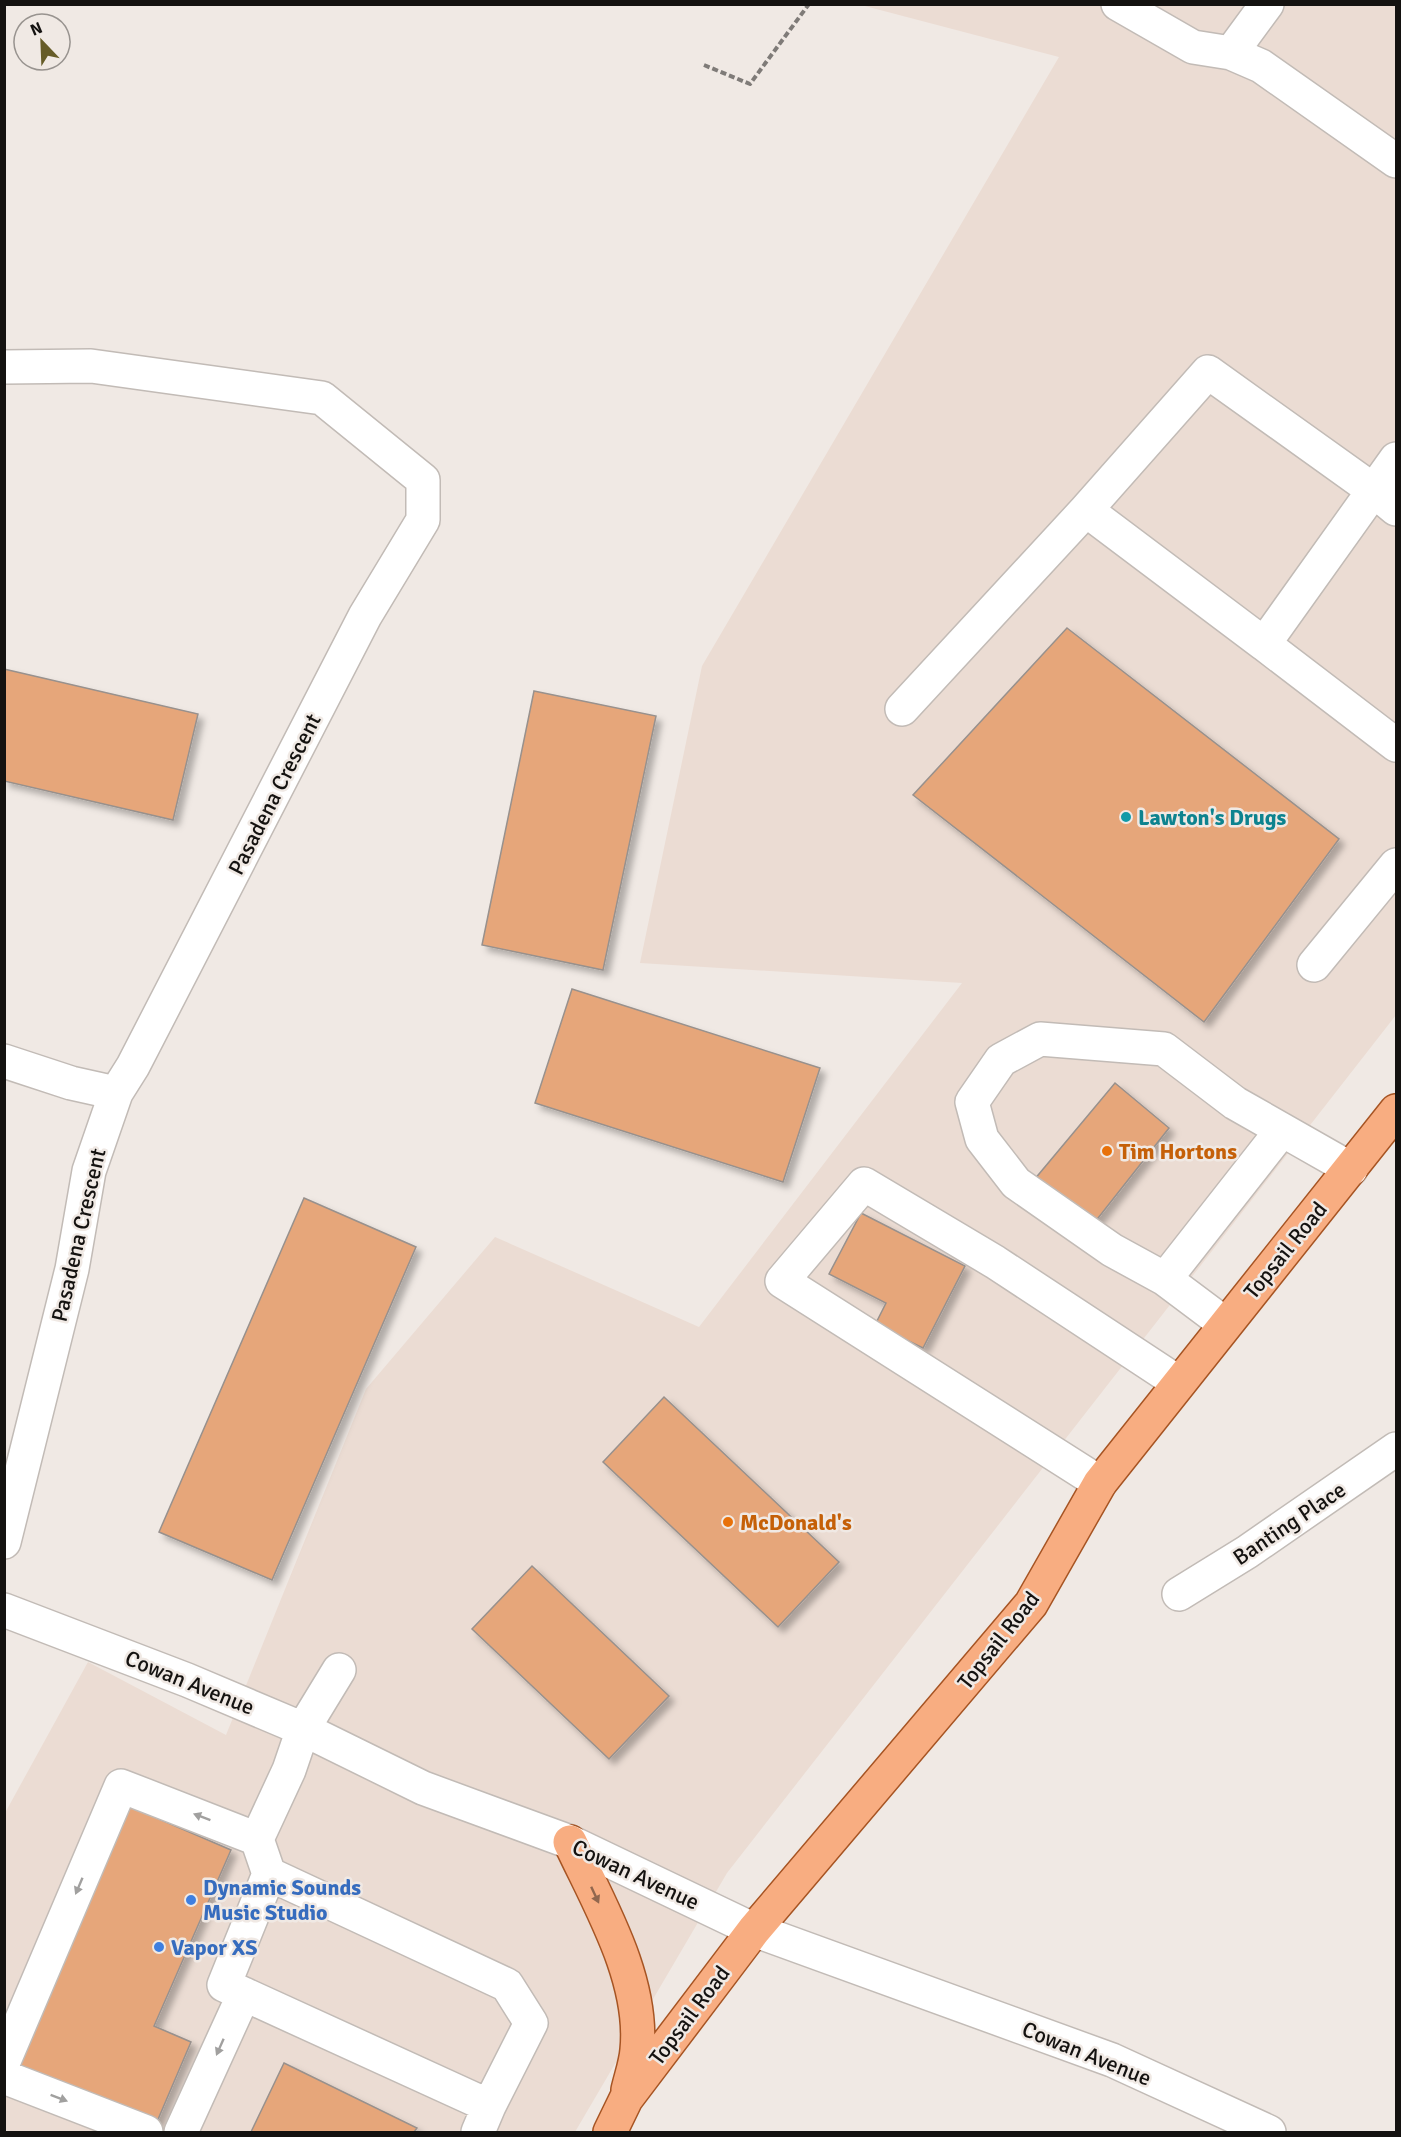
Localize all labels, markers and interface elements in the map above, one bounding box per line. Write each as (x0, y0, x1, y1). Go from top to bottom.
north arrow (12, 12, 72, 72)
text: N (27, 18, 46, 40)
street label: Pasadena Crescent (222, 709, 327, 879)
place label: Lawton's Drugs (1138, 804, 1287, 831)
marker: Lawton's Drugs (1119, 810, 1133, 824)
place label: Tim Hortons (1119, 1138, 1237, 1165)
marker: Tim Hortons (1100, 1144, 1114, 1158)
street label: Pasadena Crescent (45, 1146, 112, 1324)
street label: Topsail Road (1238, 1196, 1333, 1304)
street label: Banting Place (1228, 1476, 1351, 1571)
place label: McDonald's (740, 1509, 852, 1536)
marker: McDonald's (721, 1515, 735, 1529)
street label: Topsail Road (952, 1586, 1045, 1695)
street label: Cowan Avenue (121, 1644, 258, 1721)
one-way arrow (193, 1812, 211, 1822)
street label: Cowan Avenue (568, 1833, 704, 1916)
place label: Dynamic Sounds Music Studio (203, 1874, 361, 1926)
one-way arrow (74, 1877, 84, 1895)
one-way arrow (591, 1886, 600, 1903)
marker: Dynamic Sounds Music Studio (184, 1893, 198, 1907)
place label: Vapor XS (171, 1934, 258, 1961)
marker: Vapor XS (152, 1940, 166, 1954)
street label: Topsail Road (643, 1960, 735, 2070)
street label: Cowan Avenue (1018, 2015, 1155, 2092)
one-way arrow (215, 2039, 224, 2056)
one-way arrow (50, 2094, 68, 2104)

